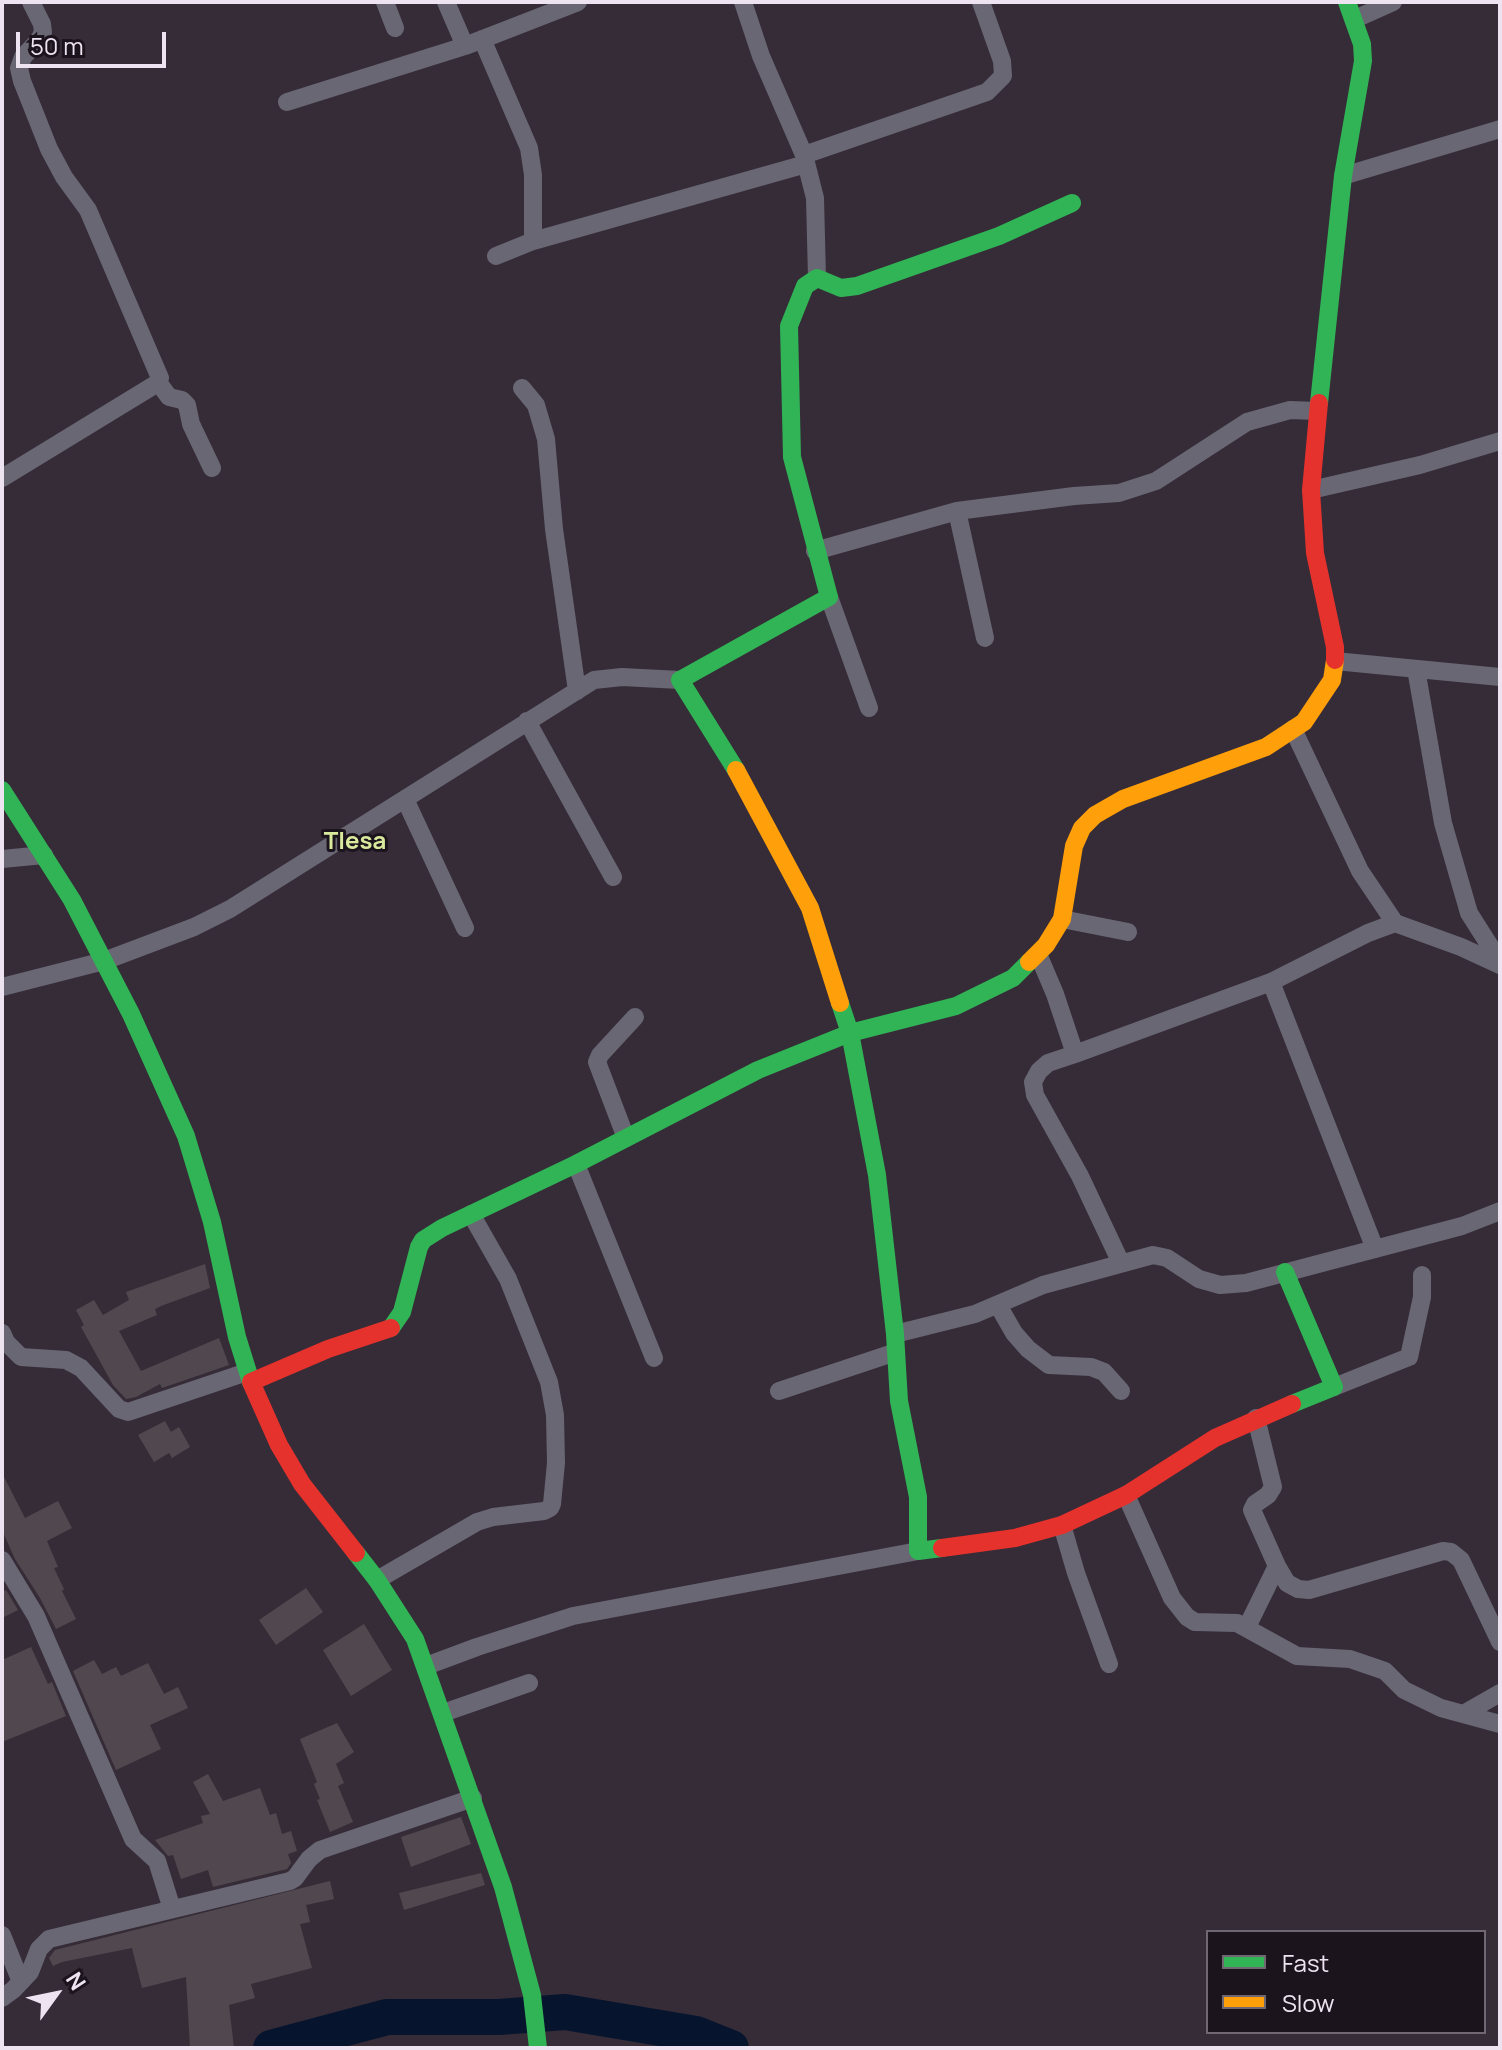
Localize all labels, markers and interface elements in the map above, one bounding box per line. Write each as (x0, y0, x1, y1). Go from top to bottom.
scale bar (20, 16, 170, 66)
text: 50 m (30, 29, 84, 62)
district label: Tlesa (324, 828, 386, 856)
legend (1206, 1930, 1486, 2034)
text: Fast (1282, 1946, 1329, 1979)
north arrow (16, 1954, 96, 2034)
text: N (59, 1966, 93, 1996)
text: Slow (1282, 1986, 1335, 2019)

